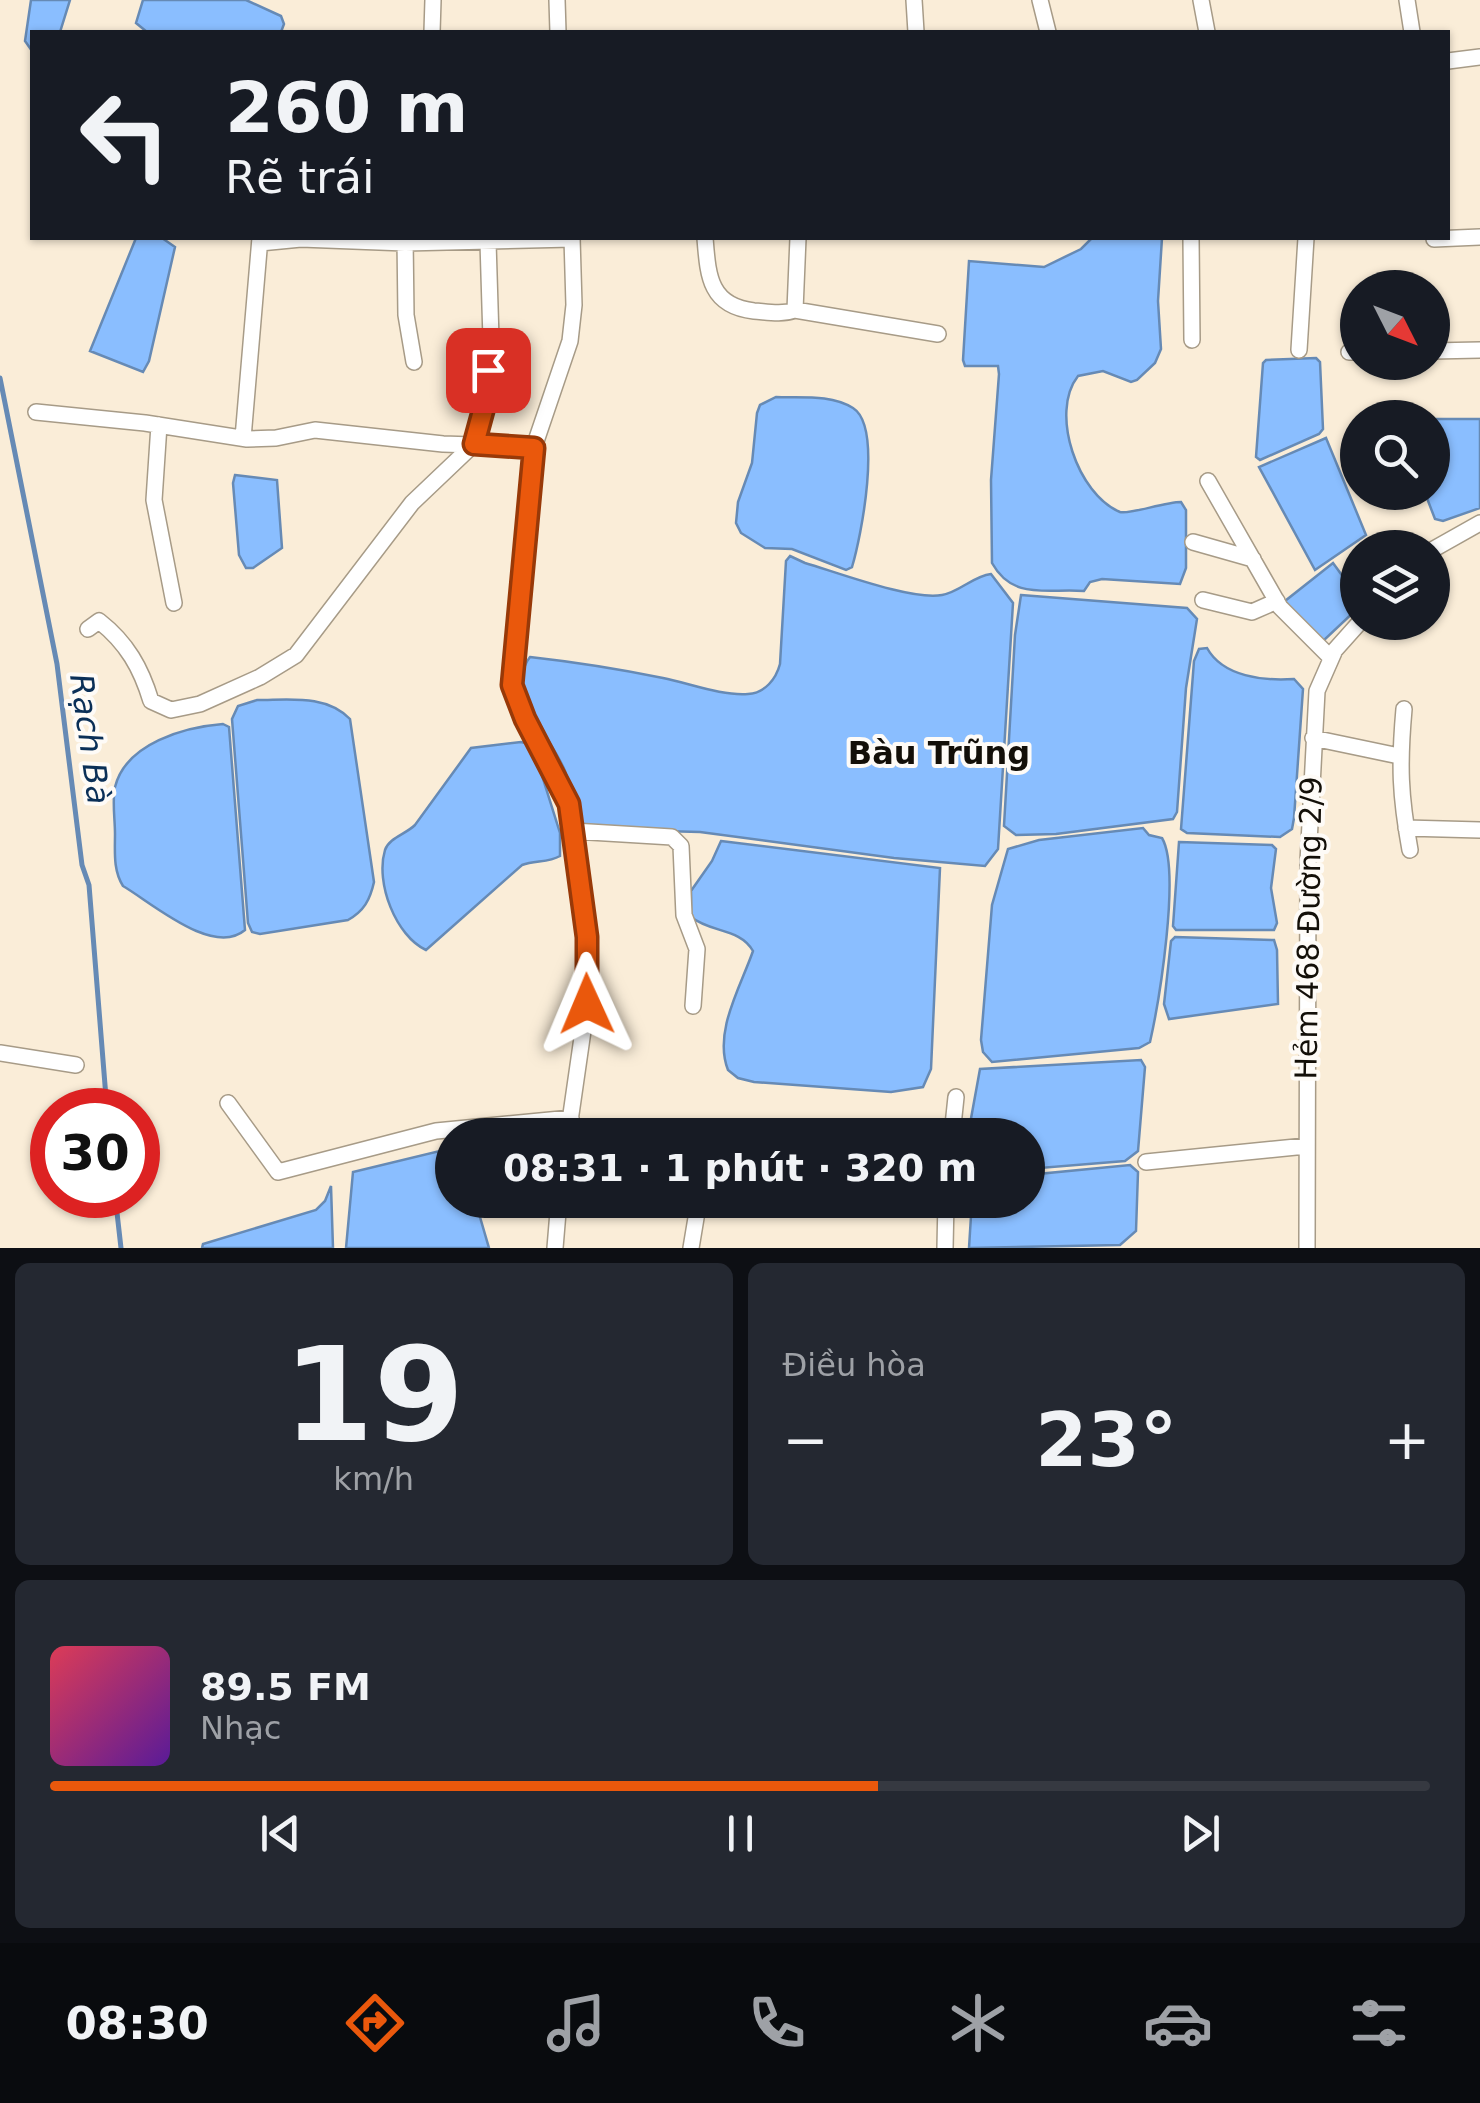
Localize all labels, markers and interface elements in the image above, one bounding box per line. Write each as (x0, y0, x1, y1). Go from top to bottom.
text: 260 m (225, 67, 468, 149)
icon: left (60, 70, 190, 200)
text: Rẽ trái (225, 151, 374, 204)
north arrow (1340, 270, 1450, 380)
map controls (1340, 270, 1450, 640)
pin (446, 328, 531, 413)
icon: arrive (461, 343, 516, 398)
button: search (1340, 400, 1450, 510)
button: layers (1340, 530, 1450, 640)
water label: Rạch Bà (62, 671, 118, 807)
district label: Bàu Trũng (848, 734, 1030, 772)
street label: Hẻm 468 Đường 2/9 (1288, 776, 1329, 1080)
position arrow (535, 952, 639, 1056)
speed limit sign: 30 (30, 1088, 160, 1218)
text: 08:31 · 1 phút · 320 m (503, 1146, 977, 1190)
text: 19 (283, 1319, 464, 1471)
text: Điều hòa (783, 1346, 926, 1384)
text: 23° (1035, 1396, 1177, 1484)
text: − (783, 1408, 829, 1472)
text: + (1384, 1408, 1430, 1472)
text: km/h (333, 1460, 414, 1498)
text: 89.5 FM (200, 1665, 371, 1709)
text: Nhạc (200, 1709, 281, 1747)
icon: previous (253, 1806, 308, 1861)
icon: pause (713, 1806, 768, 1861)
icon: next (1173, 1806, 1228, 1861)
icon: directions (340, 1988, 410, 2058)
icon: music (541, 1988, 611, 2058)
icon: phone (742, 1988, 812, 2058)
icon: climate (943, 1988, 1013, 2058)
icon: car (1143, 1988, 1213, 2058)
icon: filters (1344, 1988, 1414, 2058)
text: 08:30 (65, 1997, 209, 2050)

